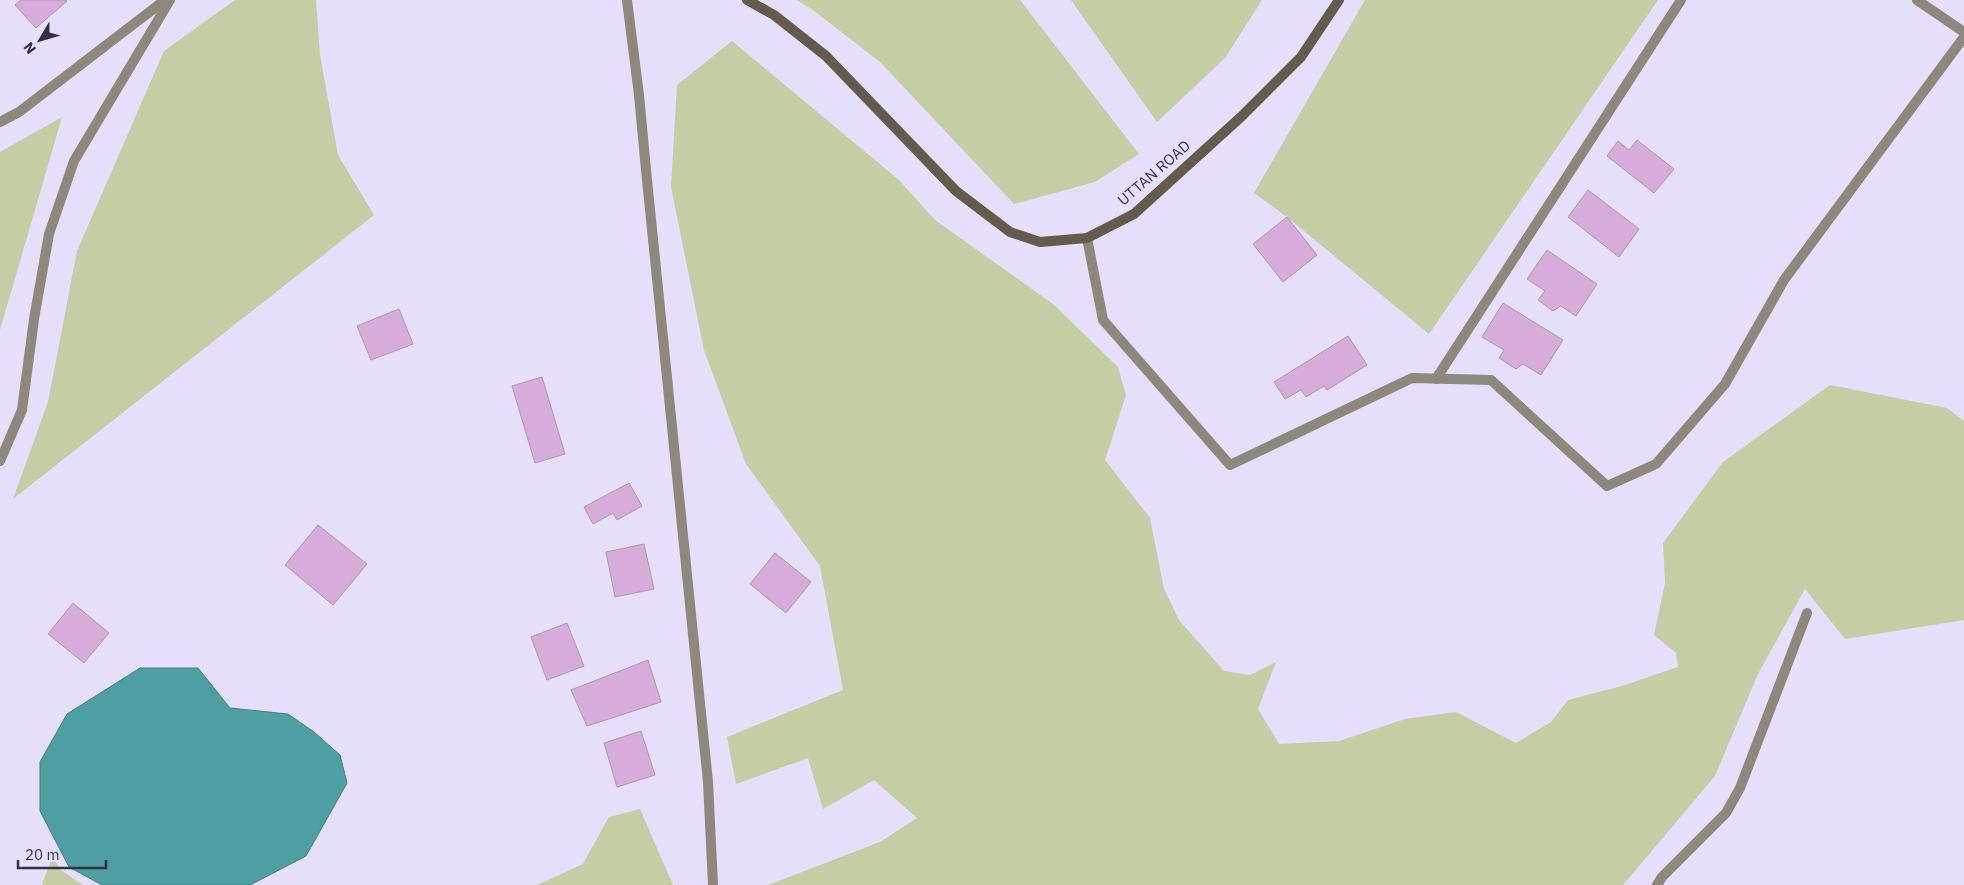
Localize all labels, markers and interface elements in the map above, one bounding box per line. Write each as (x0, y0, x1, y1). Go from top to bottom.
north arrow (15, 15, 65, 65)
text: N (20, 38, 40, 58)
street label: UTTAN ROAD (1113, 136, 1194, 209)
scale bar (18, 838, 105, 870)
text: 20 m (25, 845, 60, 864)

